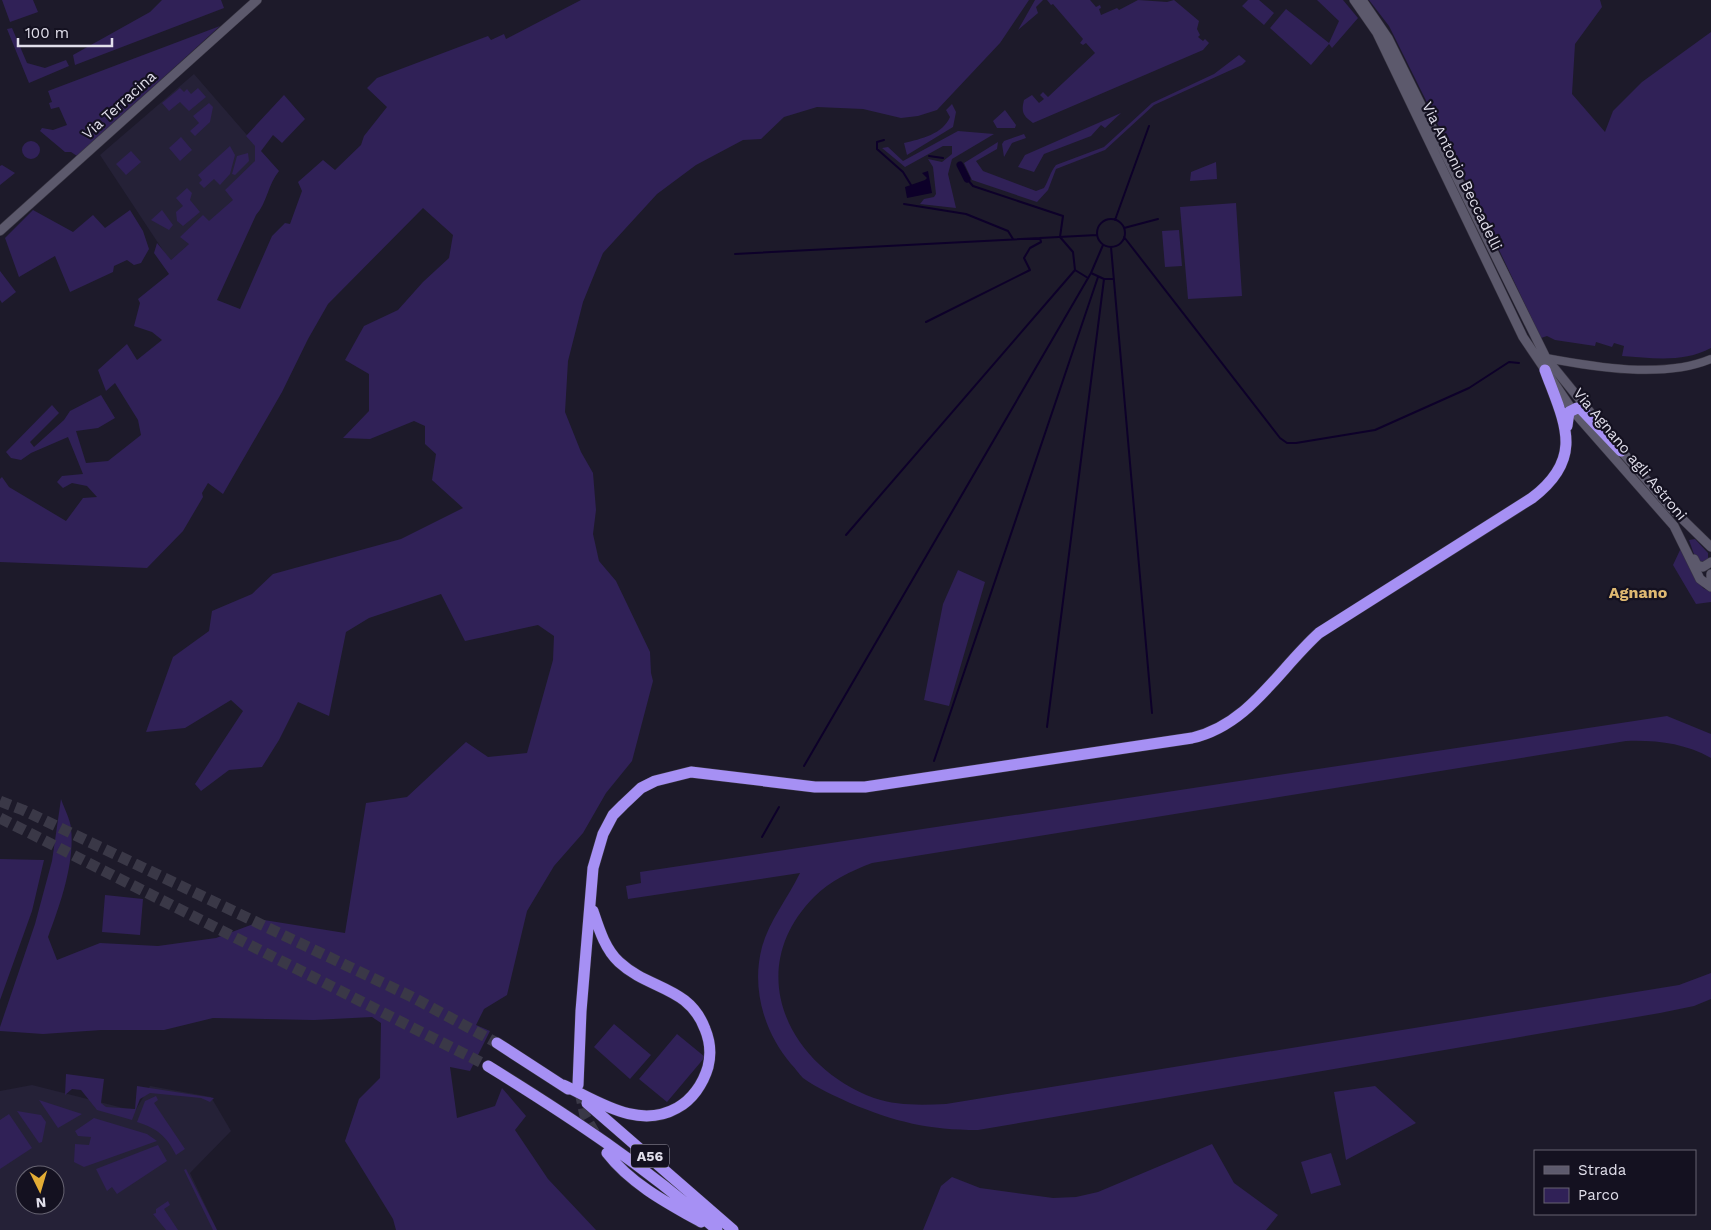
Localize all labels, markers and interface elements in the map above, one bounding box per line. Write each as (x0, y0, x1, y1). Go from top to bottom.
scale bar (18, 15, 111, 47)
text: 100 m (25, 24, 69, 42)
street label: Via Terracina (78, 67, 160, 143)
street label: Via Antonio Beccadelli (1418, 99, 1506, 253)
street label: Via Agnano agli Astroni (1569, 384, 1691, 524)
district label: Agnano (1609, 583, 1668, 602)
road number: A56 (631, 1144, 669, 1168)
legend (1534, 1150, 1696, 1215)
text: Strada (1578, 1161, 1627, 1179)
north arrow (15, 1165, 65, 1215)
text: Parco (1578, 1186, 1619, 1204)
text: N (35, 1195, 47, 1211)

